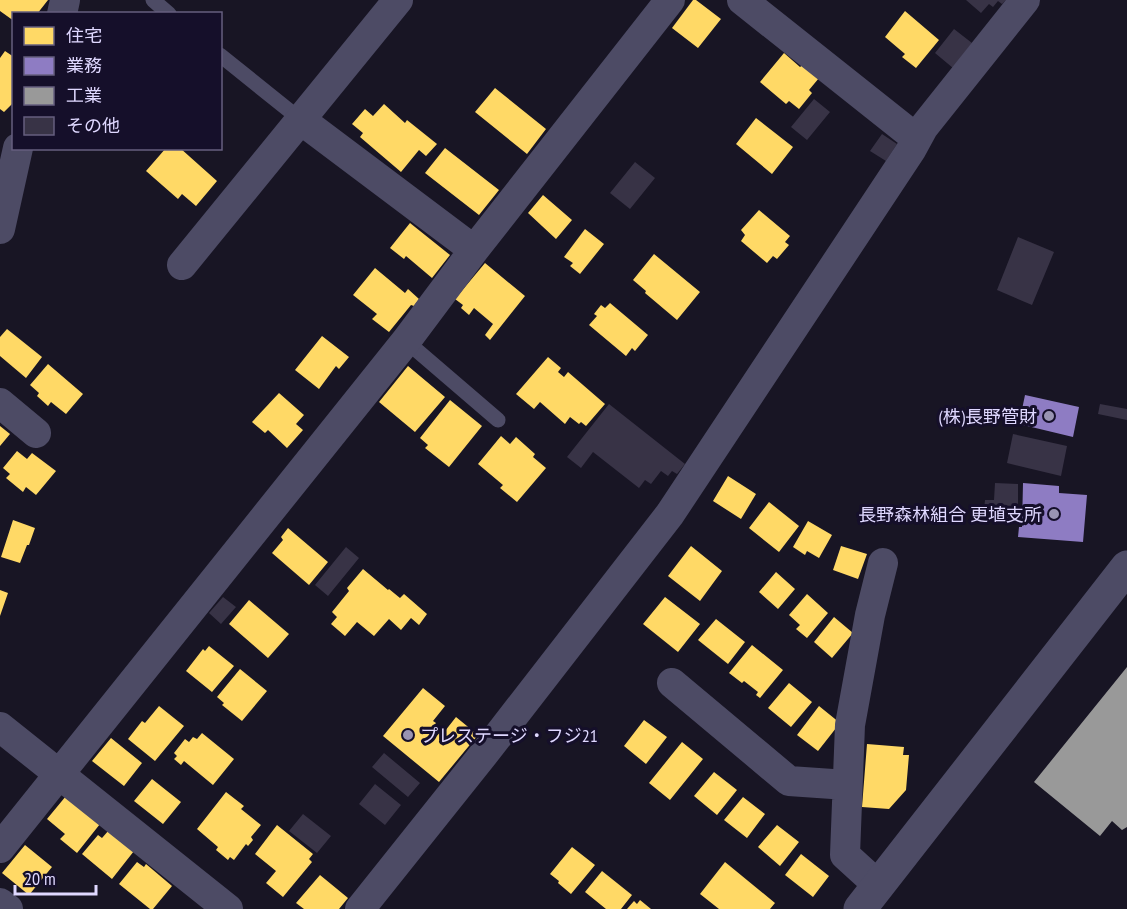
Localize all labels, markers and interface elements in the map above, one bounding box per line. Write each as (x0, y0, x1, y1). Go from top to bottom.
legend (12, 12, 222, 150)
text: 住宅 (66, 24, 102, 47)
text: 業務 (66, 54, 102, 77)
text: 工業 (66, 84, 102, 107)
text: その他 (66, 114, 120, 137)
place label: (株)長野管財 (939, 405, 1037, 428)
marker: (株)長野管財 (1042, 409, 1056, 423)
place label: 長野森林組合 更埴支所 (858, 503, 1042, 526)
marker: 長野森林組合 更埴支所 (1047, 507, 1061, 521)
place label: プレステージ・フジ21 (420, 724, 598, 747)
marker: プレステージ・フジ21 (401, 728, 415, 742)
scale bar (15, 858, 96, 896)
text: 20 m (24, 867, 56, 890)

